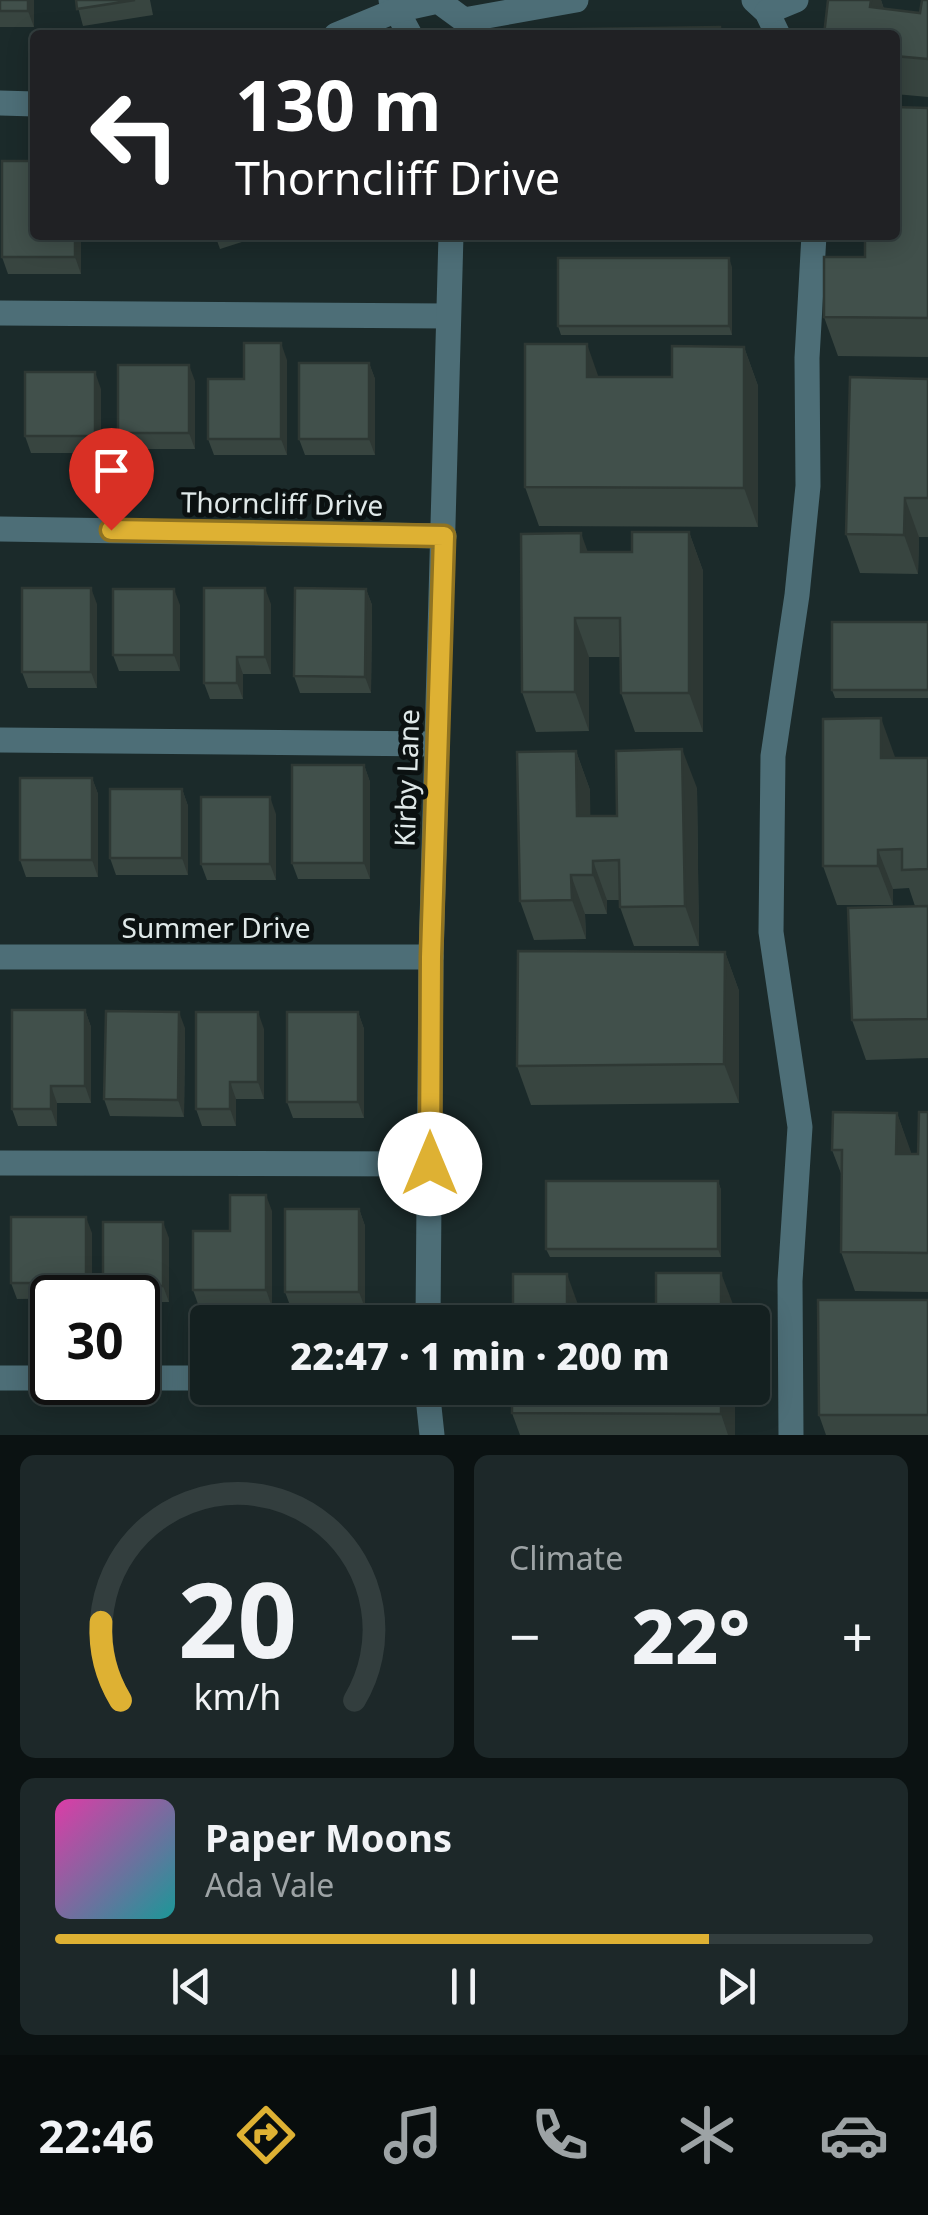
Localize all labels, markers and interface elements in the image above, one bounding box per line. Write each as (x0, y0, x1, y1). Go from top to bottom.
text: 130 m (235, 56, 442, 152)
icon: left (70, 70, 200, 200)
text: Thorncliff Drive (235, 147, 560, 208)
pin (69, 428, 154, 531)
icon: arrive (84, 443, 139, 498)
street label: Thorncliff Drive (181, 482, 383, 524)
street label: Kirby Lane (385, 708, 427, 848)
street label: Summer Drive (122, 908, 310, 946)
position arrow (378, 1112, 482, 1216)
speed limit sign: 30 (30, 1275, 160, 1405)
text: 22:47 · 1 min · 200 m (290, 1329, 670, 1381)
text: Climate (509, 1536, 623, 1579)
text: 20 (178, 1547, 296, 1688)
text: 22° (632, 1584, 750, 1686)
text: − (509, 1598, 540, 1673)
text: + (842, 1598, 873, 1673)
text: km/h (193, 1672, 281, 1720)
text: Paper Moons (205, 1811, 452, 1863)
text: Ada Vale (205, 1863, 334, 1906)
icon: previous (164, 1959, 219, 2014)
icon: pause (436, 1959, 491, 2014)
icon: next (709, 1959, 764, 2014)
icon: directions (231, 2100, 301, 2170)
icon: music (378, 2100, 448, 2170)
icon: phone (525, 2100, 595, 2170)
icon: climate (672, 2100, 742, 2170)
icon: car (819, 2100, 889, 2170)
text: 22:46 (39, 2105, 154, 2166)

